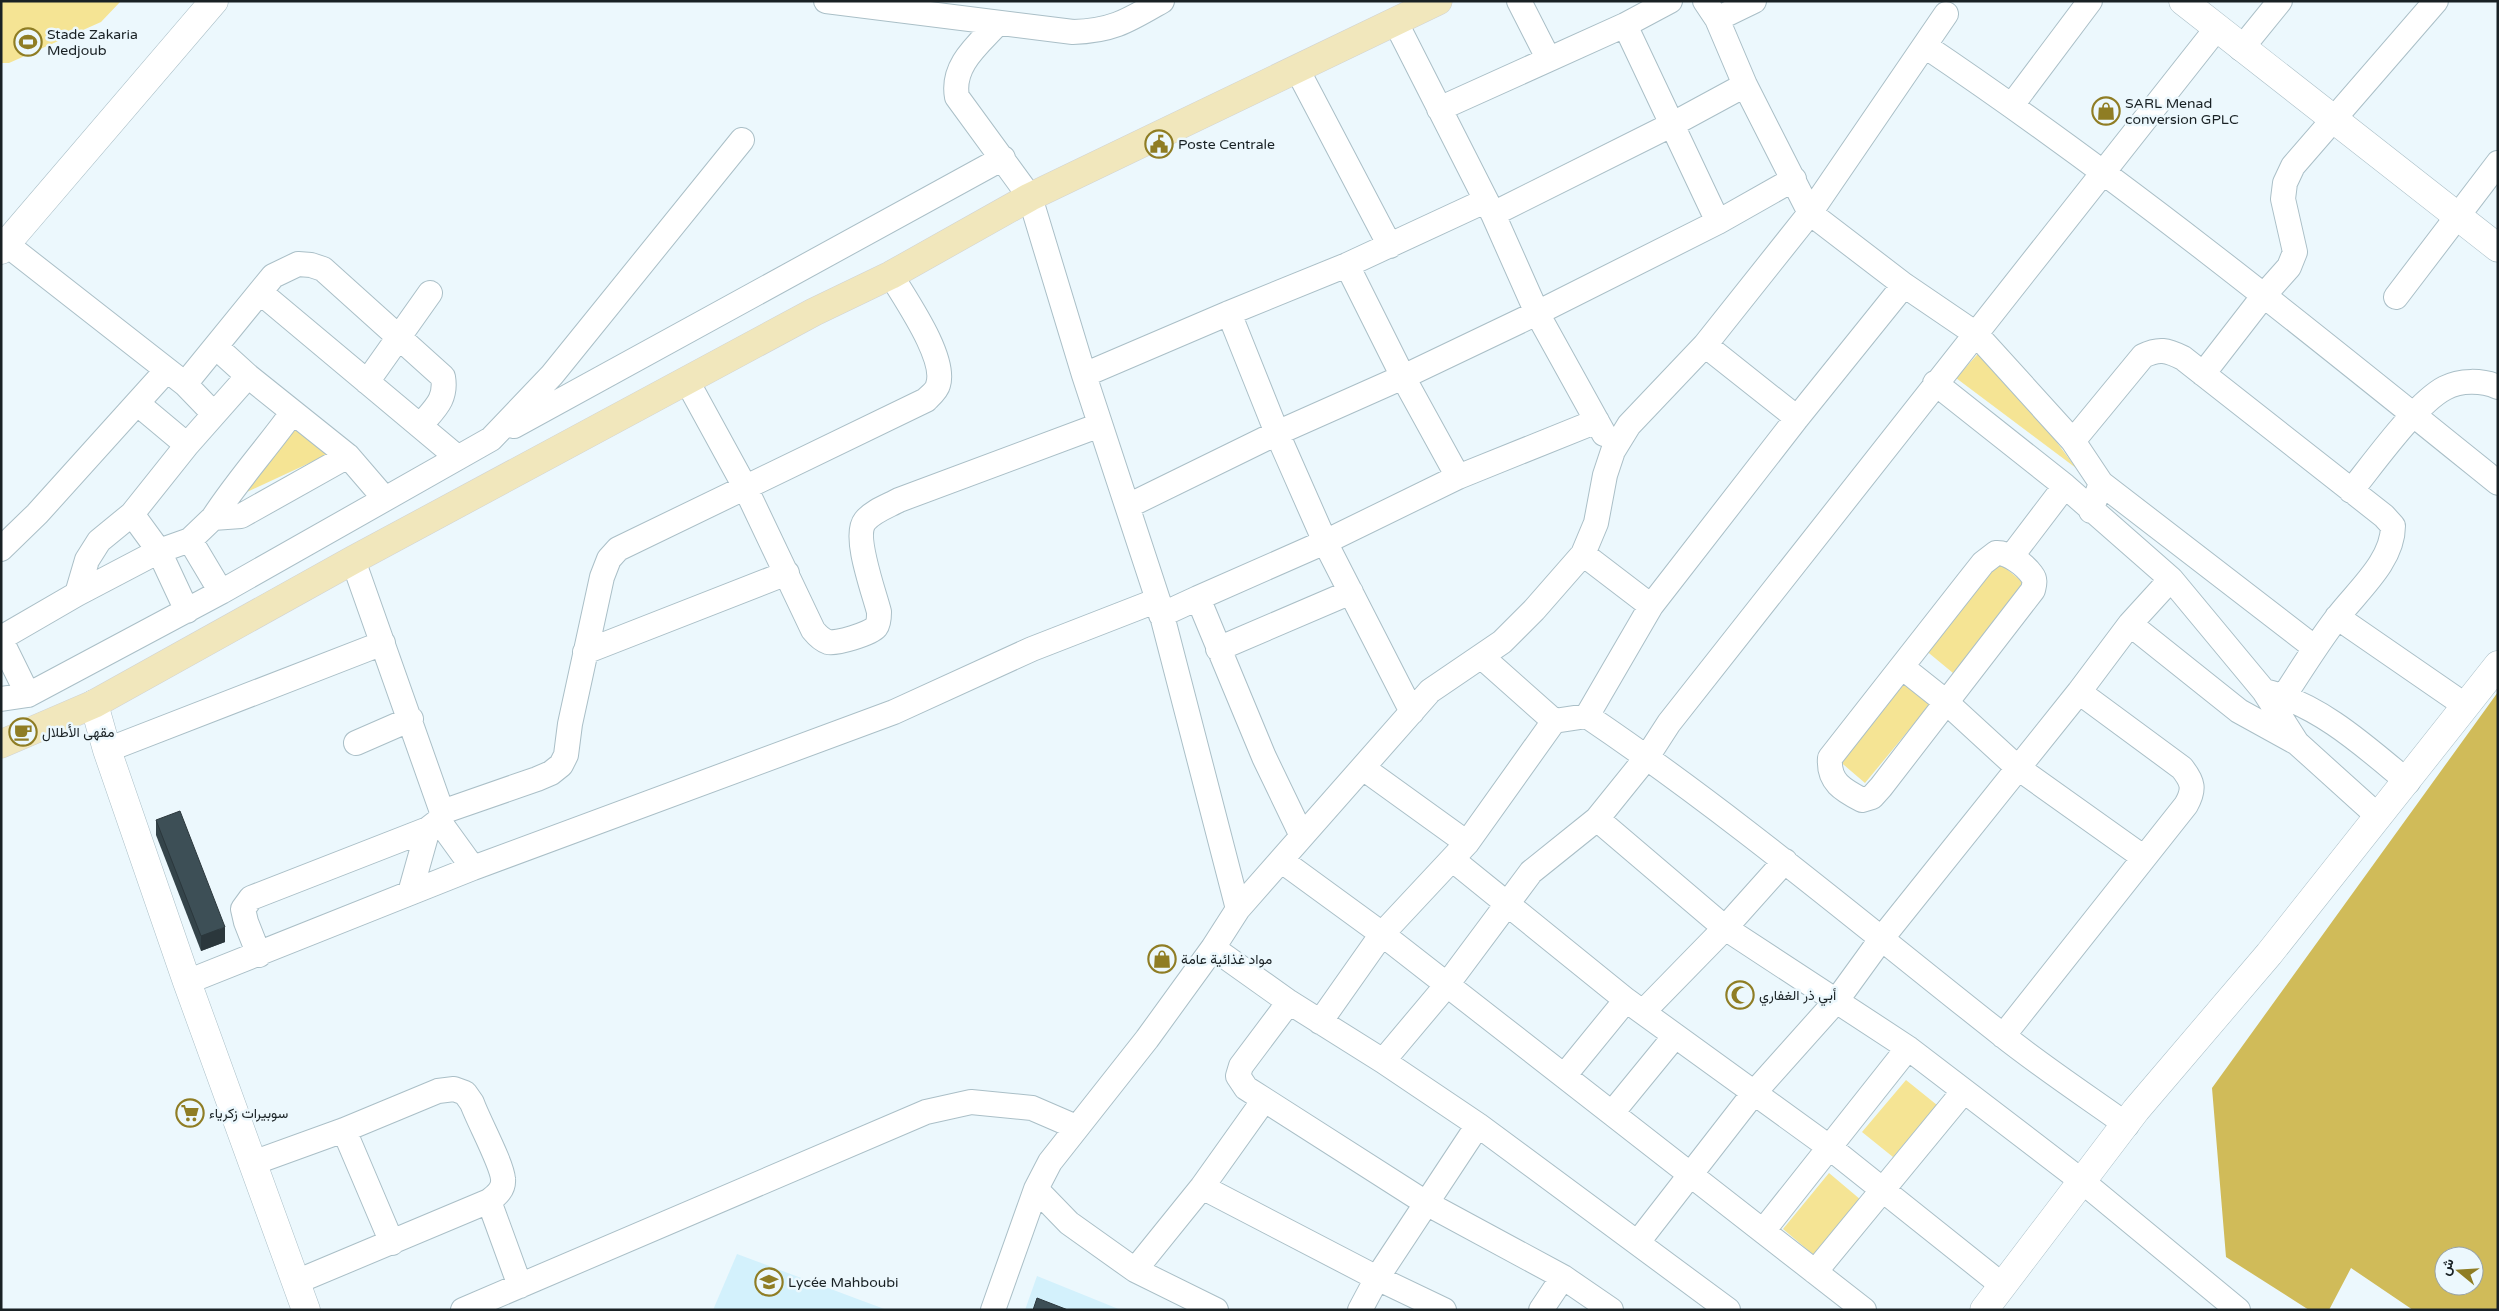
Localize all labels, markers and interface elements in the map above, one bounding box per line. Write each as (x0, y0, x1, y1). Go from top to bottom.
place label: Stade Zakaria Medjoub (47, 26, 138, 59)
sports icon: Stade Zakaria Medjoub (13, 27, 43, 57)
place label: SARL Menad conversion GPLC (2125, 95, 2239, 128)
shop icon: SARL Menad conversion GPLC (2091, 96, 2121, 126)
public building icon: Poste Centrale (1144, 129, 1174, 159)
place label: Poste Centrale (1178, 136, 1275, 153)
cafe icon: مقهى الأطلال (8, 717, 38, 747)
place label: مقهى الأطلال (42, 724, 114, 742)
shop icon: مواد غذائية عامة (1147, 944, 1177, 974)
place label: مواد غذائية عامة (1181, 951, 1272, 968)
mosque icon: أبي ذر الغفاري (1725, 980, 1755, 1010)
place label: أبي ذر الغفاري (1759, 987, 1836, 1007)
supermarket icon: سوبيرات زكرياء (175, 1098, 205, 1128)
place label: سوبيرات زكرياء (209, 1105, 288, 1122)
north arrow (2434, 1246, 2484, 1296)
text: ش (2436, 1256, 2458, 1278)
school or university icon: Lycée Mahboubi (754, 1267, 784, 1297)
place label: Lycée Mahboubi (788, 1274, 899, 1291)

